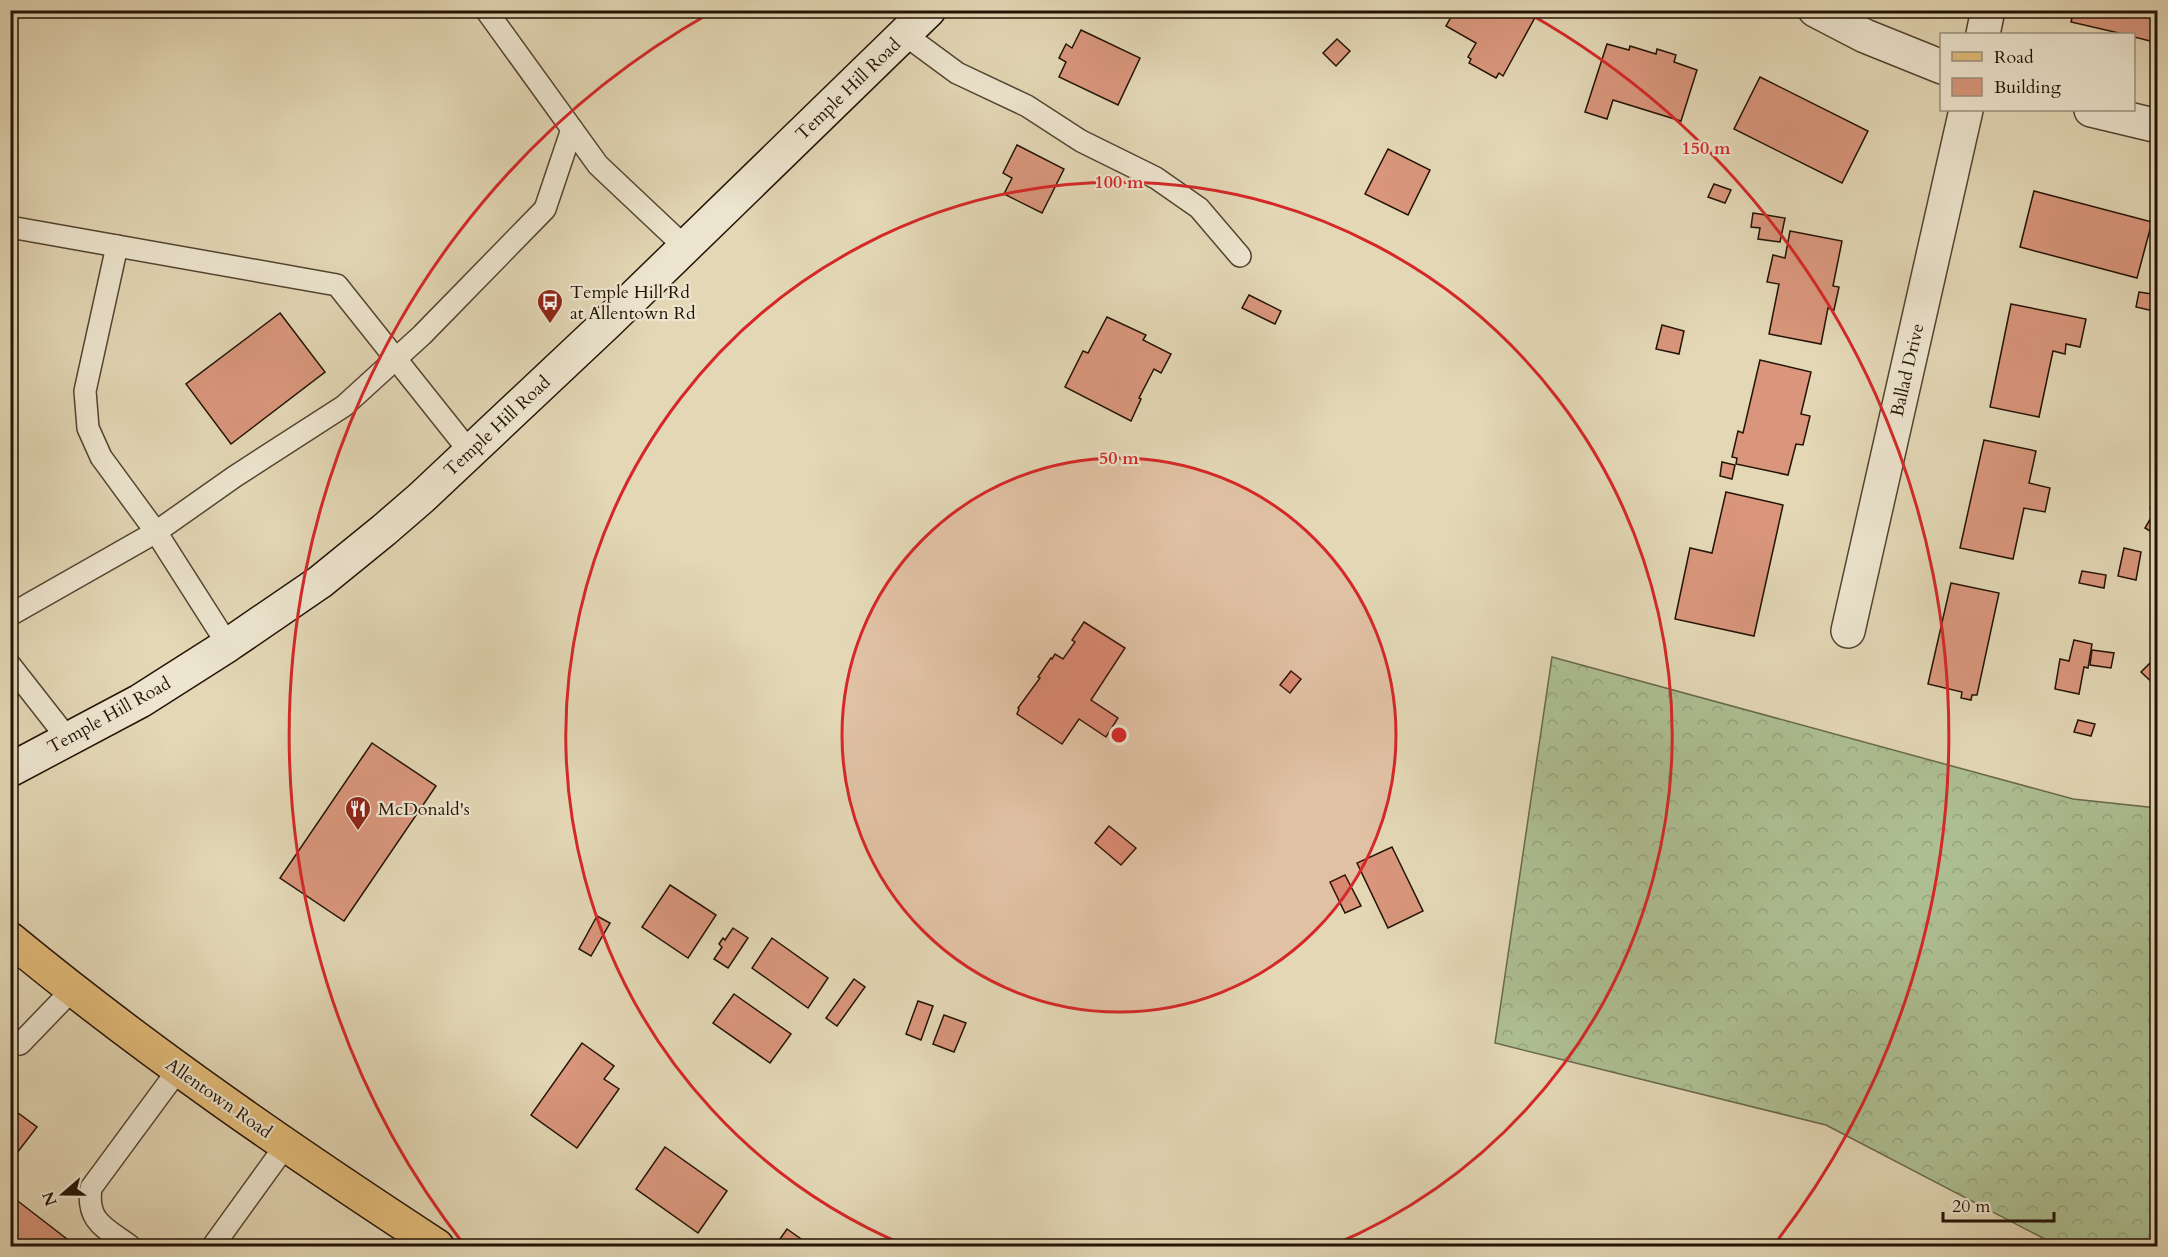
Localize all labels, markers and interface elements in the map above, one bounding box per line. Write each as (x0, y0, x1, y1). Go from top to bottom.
street label: Temple Hill Road (790, 32, 907, 146)
legend (1940, 33, 2135, 111)
text: Road (1994, 45, 2034, 70)
text: Building (1994, 75, 2062, 100)
text: 150 m (1681, 136, 1731, 161)
text: 100 m (1094, 170, 1144, 195)
place label: Temple Hill Rd at Allentown Rd (570, 280, 696, 326)
bus stop icon: Temple Hill Rd at Allentown Rd (535, 287, 565, 325)
street label: Ballad Drive (1885, 321, 1930, 419)
street label: Temple Hill Road (439, 370, 556, 482)
text: 50 m (1099, 446, 1139, 471)
street label: Temple Hill Road (43, 671, 176, 760)
centre of rings (1109, 725, 1129, 745)
restaurant icon: McDonald's (343, 794, 373, 832)
place label: McDonald's (378, 797, 470, 822)
street label: Allentown Road (160, 1052, 277, 1145)
north arrow (33, 1164, 93, 1224)
scale bar (1943, 1185, 2054, 1223)
text: N (37, 1188, 63, 1209)
text: 20 m (1952, 1194, 1991, 1219)

